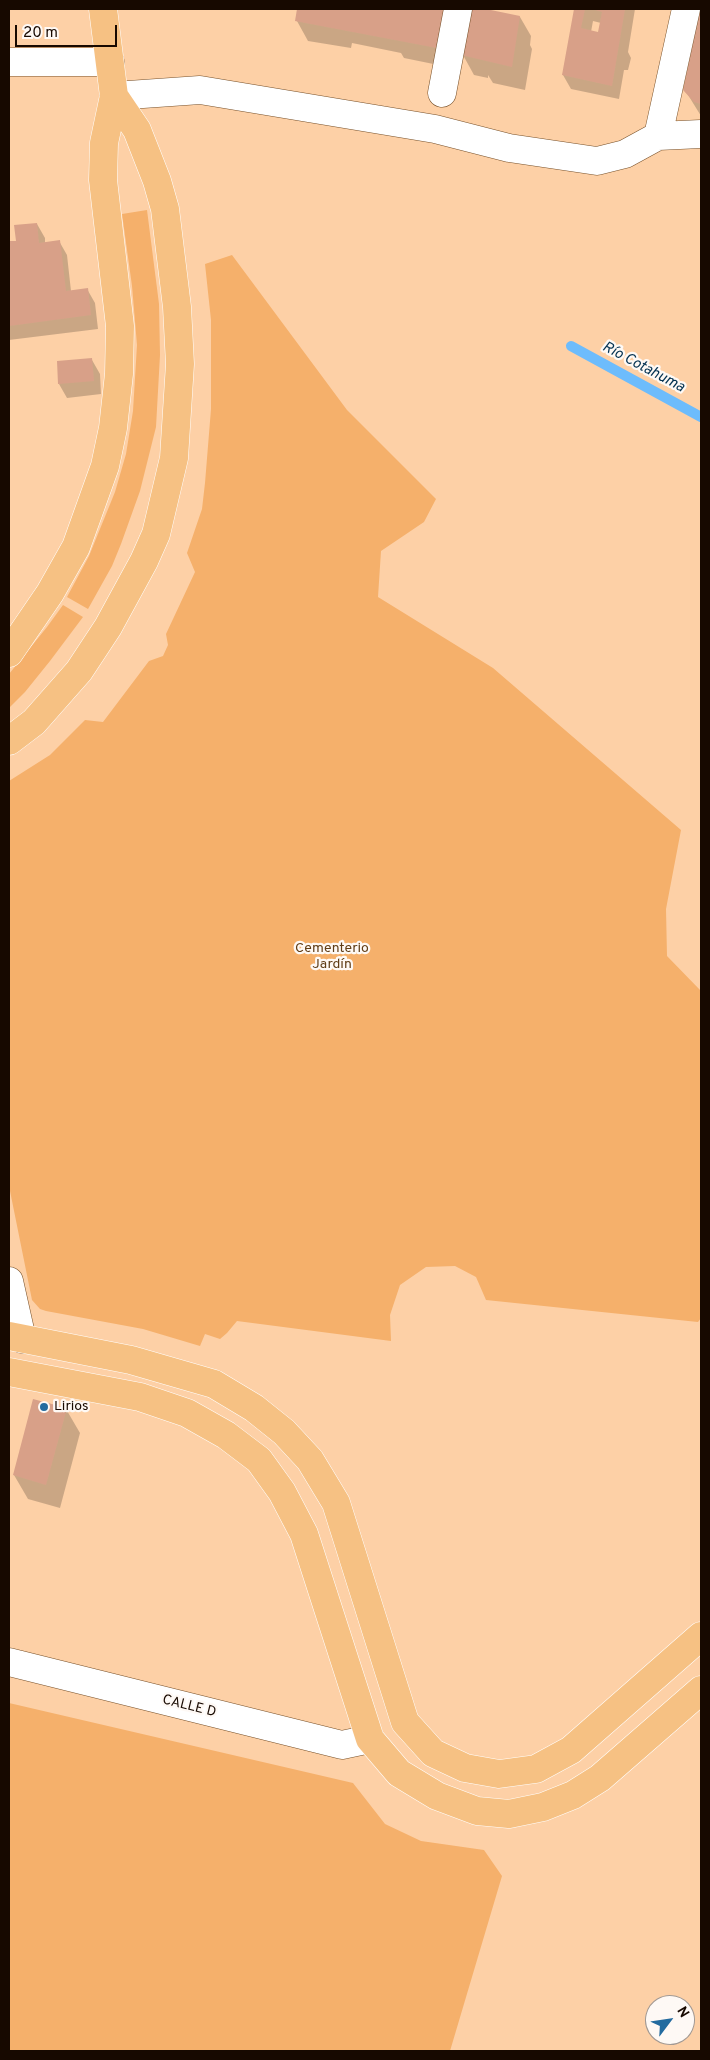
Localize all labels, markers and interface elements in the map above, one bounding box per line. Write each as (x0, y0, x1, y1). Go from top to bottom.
scale bar (18, 15, 120, 47)
text: 20 m (23, 24, 58, 43)
water label: Río Cotahuma (599, 339, 687, 397)
park label: Cementerio Jardín (295, 941, 369, 974)
place label: Lirios (54, 1399, 89, 1415)
marker: Lirios (38, 1401, 50, 1413)
street label: CALLE D (160, 1692, 218, 1722)
north arrow (645, 1995, 695, 2045)
text: N (673, 2004, 692, 2021)

